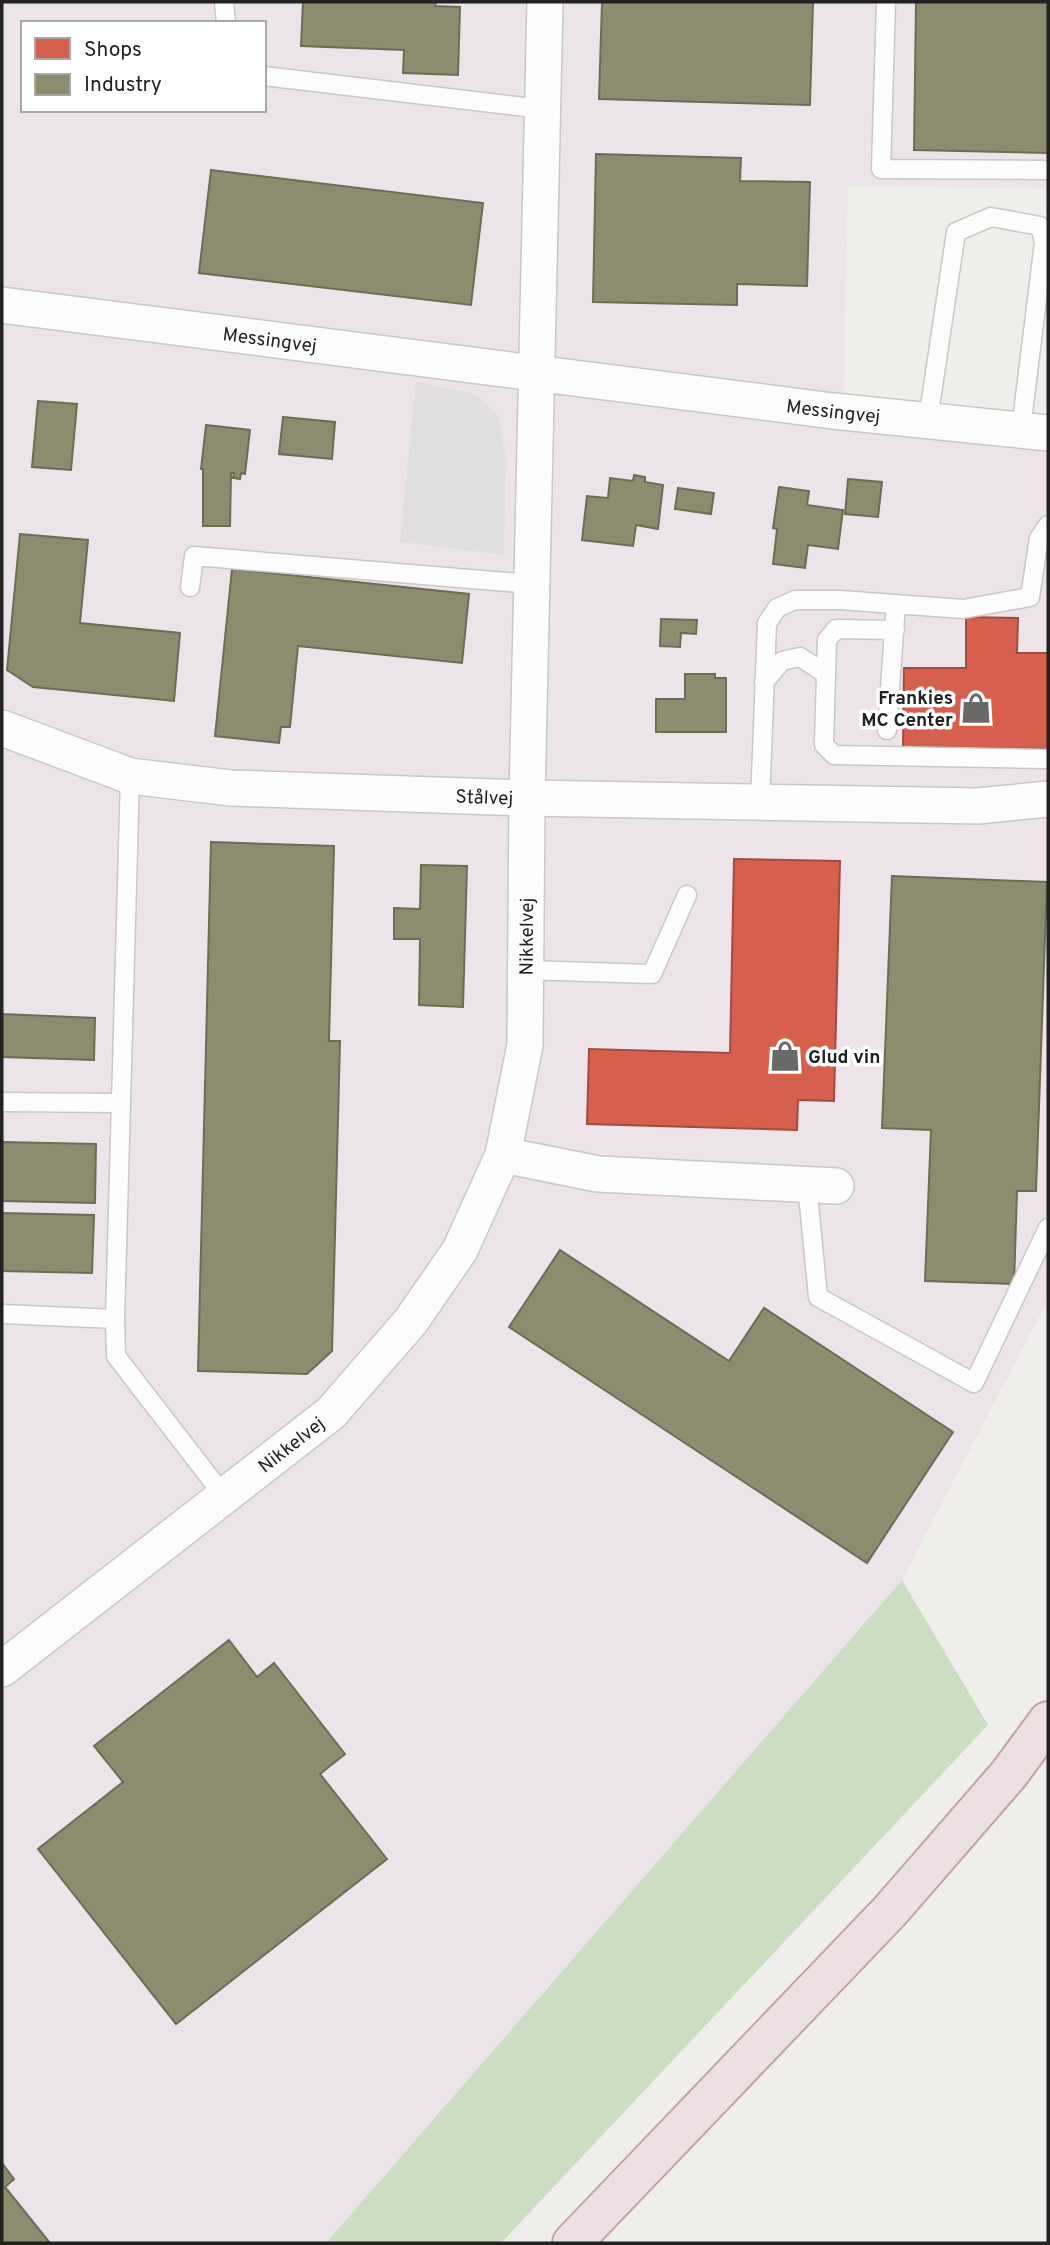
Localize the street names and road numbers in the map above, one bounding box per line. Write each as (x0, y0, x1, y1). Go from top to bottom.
street label: Messingvej (221, 323, 318, 359)
street label: Messingvej (785, 395, 881, 430)
street label: Stålvej (455, 786, 514, 812)
street label: Nikkelvej (516, 898, 540, 976)
street label: Nikkelvej (254, 1412, 330, 1479)

